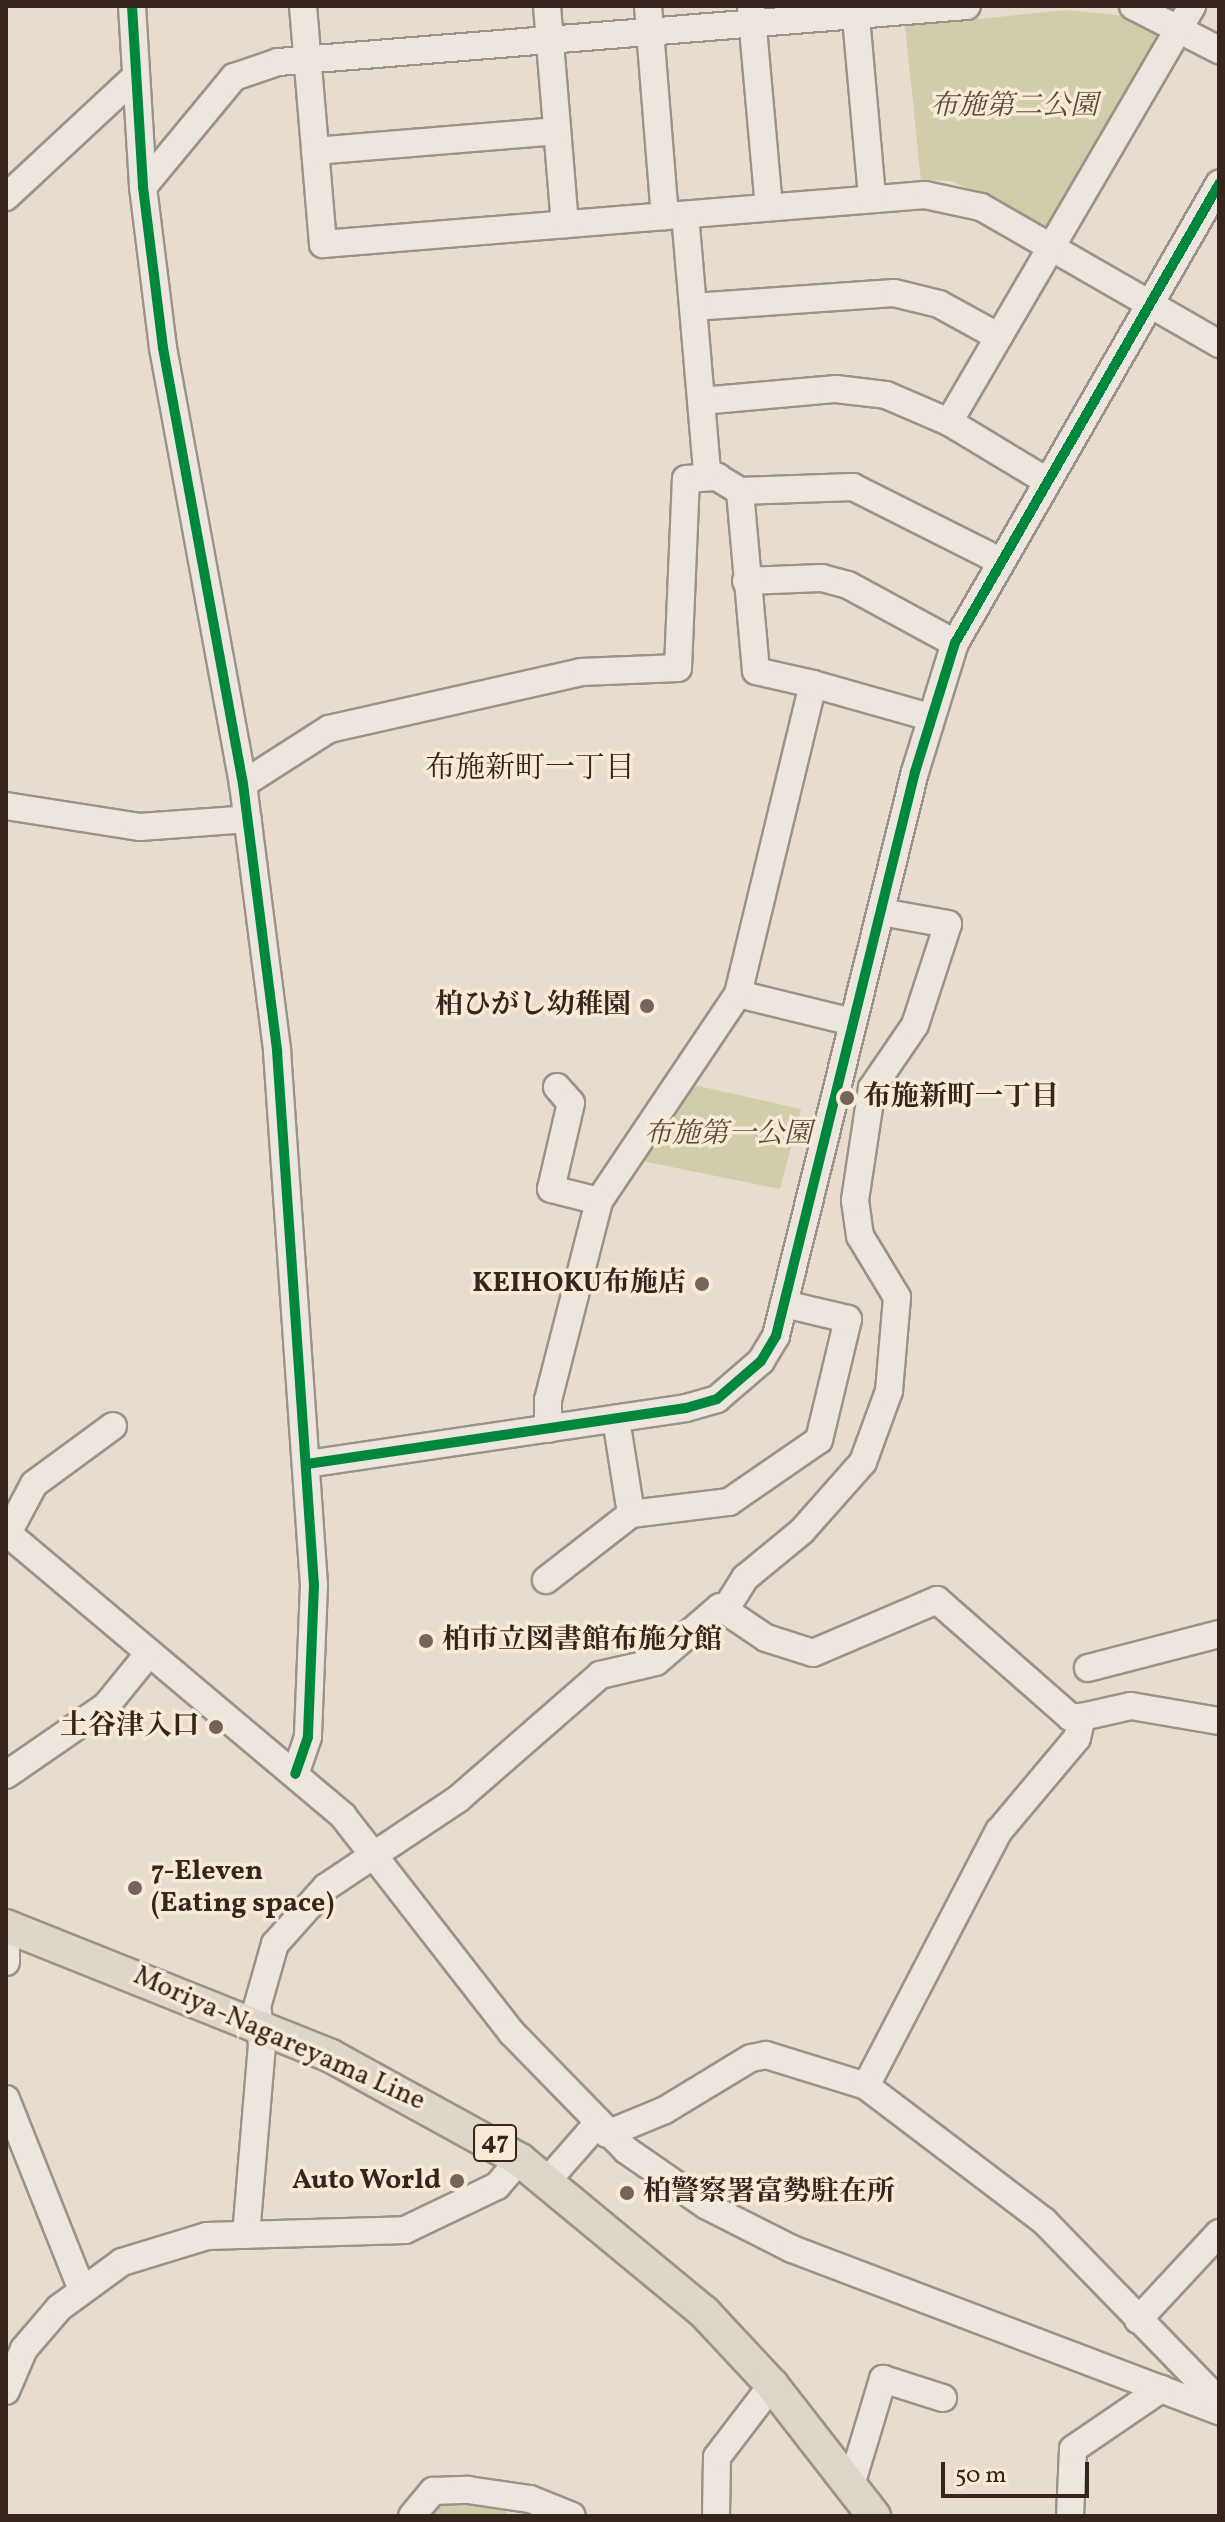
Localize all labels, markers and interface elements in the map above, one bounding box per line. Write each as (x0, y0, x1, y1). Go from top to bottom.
park label: 布施第二公園 (930, 90, 1098, 124)
district label: 布施新町一丁目 (425, 751, 635, 787)
place label: 柏ひがし幼稚園 (435, 989, 631, 1023)
marker: 柏ひがし幼稚園 (638, 997, 656, 1015)
place label: 布施新町一丁目 (863, 1081, 1059, 1115)
marker: 布施新町一丁目 (838, 1089, 856, 1107)
park label: 布施第一公園 (644, 1118, 812, 1152)
place label: KEIHOKU布施店 (472, 1267, 686, 1301)
marker: KEIHOKU布施店 (693, 1275, 711, 1293)
place label: 柏市立図書館布施分館 (442, 1624, 722, 1658)
marker: 柏市立図書館布施分館 (417, 1632, 435, 1650)
place label: 土谷津入口 (60, 1710, 200, 1744)
marker: 土谷津入口 (207, 1718, 225, 1736)
place label: 7-Eleven (Eating space) (151, 1855, 334, 1921)
marker: 7-Eleven (Eating space) (126, 1879, 144, 1897)
street label: Moriya-Nagareyama Line (128, 1959, 430, 2119)
road number: 47 (473, 2121, 517, 2165)
place label: Auto World (291, 2164, 441, 2198)
marker: Auto World (448, 2172, 466, 2190)
place label: 柏警察署富勢駐在所 (643, 2176, 895, 2210)
marker: 柏警察署富勢駐在所 (618, 2184, 636, 2202)
scale bar (945, 2446, 1093, 2496)
text: 50 m (955, 2459, 1007, 2493)

